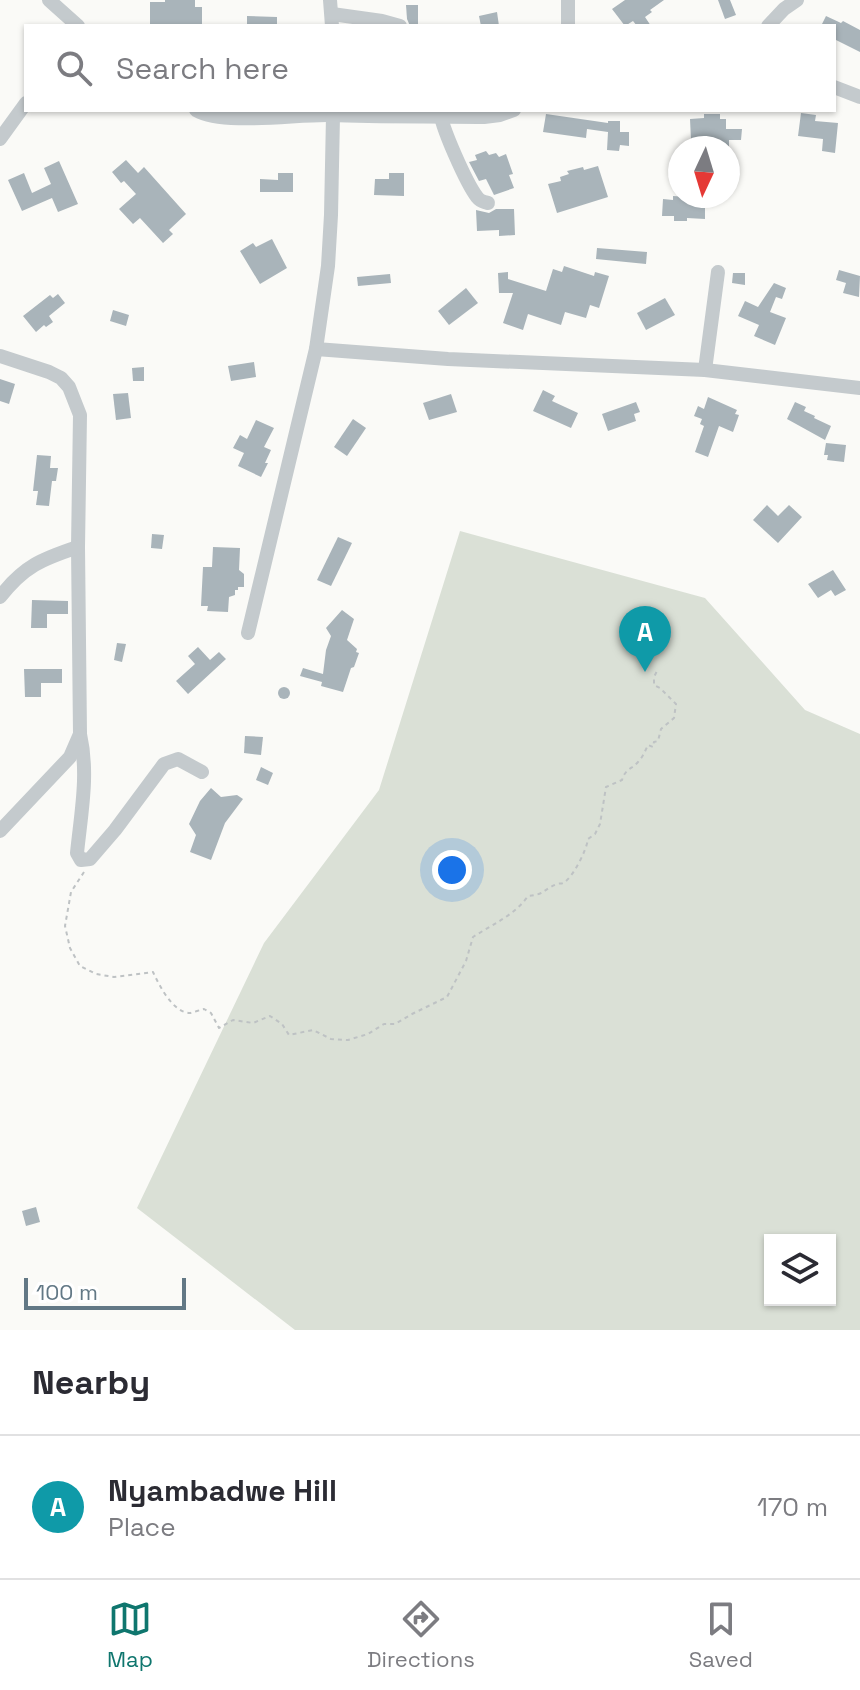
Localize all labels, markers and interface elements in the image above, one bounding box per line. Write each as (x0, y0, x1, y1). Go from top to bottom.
search box (24, 24, 836, 112)
icon: search (52, 46, 96, 90)
text: Search here (116, 49, 289, 88)
north arrow (668, 136, 740, 208)
pin: A (619, 606, 671, 672)
your location (432, 850, 472, 890)
map controls (764, 1234, 836, 1306)
button: layers (764, 1234, 836, 1306)
scale bar (24, 1274, 186, 1310)
text: 100 m (36, 1278, 98, 1306)
text: Nearby (32, 1361, 150, 1404)
text: Nyambadwe Hill (108, 1471, 337, 1510)
text: A (50, 1490, 66, 1524)
text: 170 m (757, 1490, 828, 1524)
text: Place (108, 1510, 176, 1544)
tab: Map (107, 1597, 153, 1673)
tab: Directions (367, 1597, 475, 1673)
tab: Saved (689, 1597, 753, 1673)

